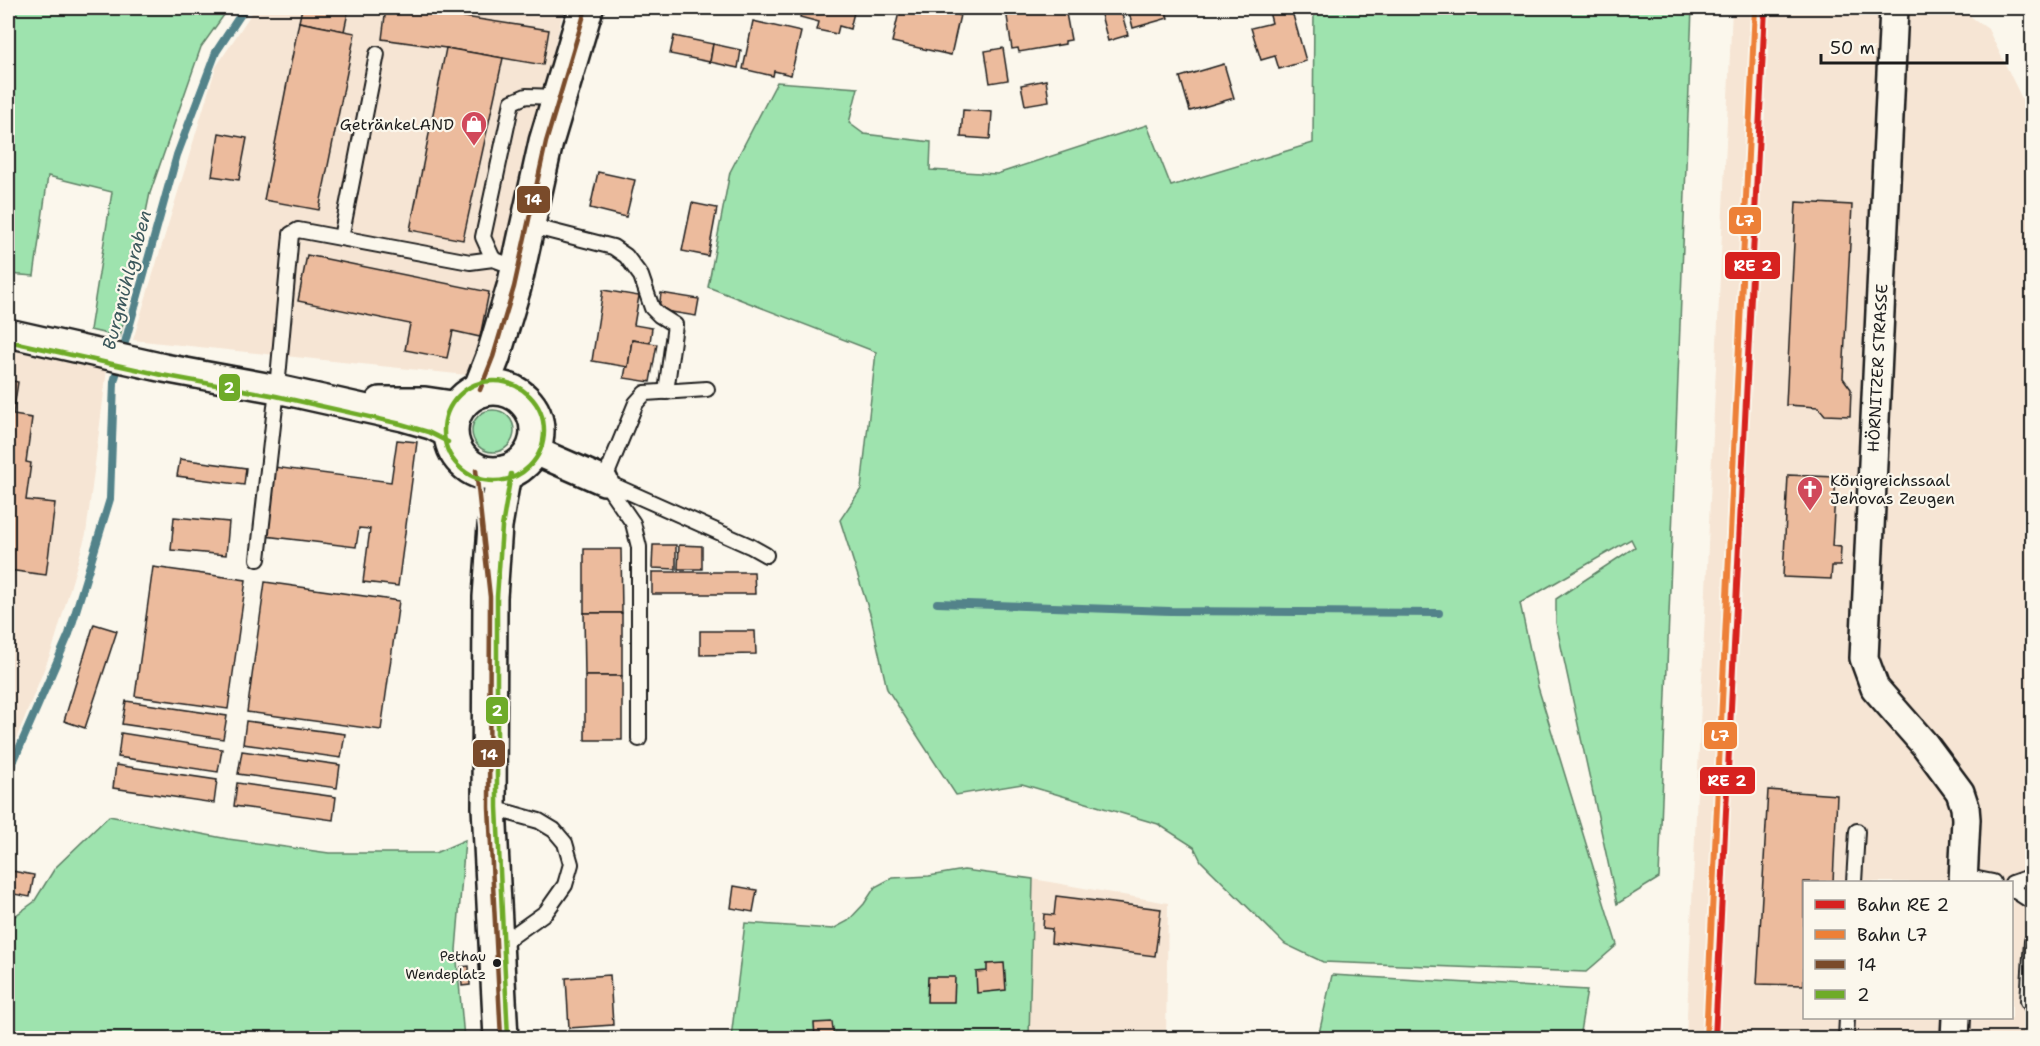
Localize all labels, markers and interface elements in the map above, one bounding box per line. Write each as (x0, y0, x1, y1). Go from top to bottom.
scale bar (1821, 27, 2007, 65)
text: 50 m (1830, 36, 1875, 60)
shop icon: GetränkeLAND (459, 109, 489, 147)
place label: GetränkeLAND (340, 114, 454, 135)
line badge: 14 (516, 185, 551, 214)
text: 14 (524, 189, 542, 210)
line badge: L7 (1728, 206, 1762, 235)
water label: Burgmühlgraben (97, 208, 157, 352)
text: L7 (1736, 210, 1754, 231)
line badge: RE 2 (1724, 251, 1781, 280)
text: RE 2 (1734, 255, 1772, 276)
street label: HÖRNITZER STRASSE (1863, 283, 1892, 453)
line badge: 2 (218, 373, 241, 402)
text: 2 (223, 377, 235, 398)
place label: Königreichssaal Jehovas Zeugen (1830, 470, 1955, 509)
church icon: Königreichssaal Jehovas Zeugen (1795, 474, 1825, 512)
line badge: 2 (485, 696, 509, 725)
text: 2 (491, 700, 503, 721)
line badge: L7 (1703, 721, 1738, 750)
text: L7 (1711, 725, 1729, 746)
line badge: 14 (472, 739, 506, 768)
text: 14 (480, 744, 498, 765)
line badge: RE 2 (1699, 766, 1756, 795)
text: RE 2 (1708, 770, 1746, 791)
legend (1803, 881, 2013, 1019)
text: Bahn RE 2 (1857, 893, 1949, 917)
text: Bahn L7 (1857, 923, 1928, 947)
place label: Pethau Wendeplatz (405, 947, 486, 983)
text: 14 (1857, 953, 1876, 977)
marker: Pethau Wendeplatz (491, 957, 503, 969)
text: 2 (1857, 983, 1870, 1007)

